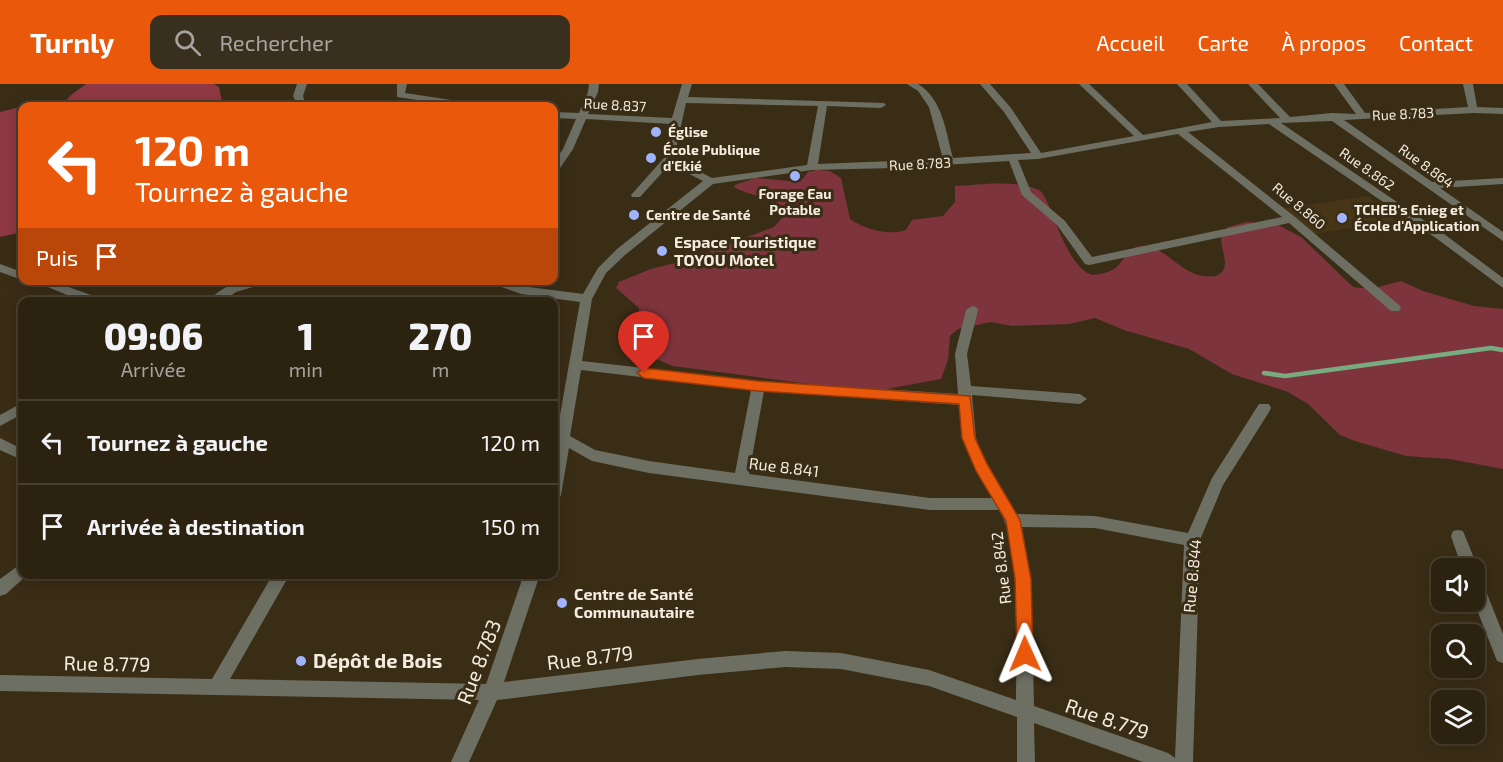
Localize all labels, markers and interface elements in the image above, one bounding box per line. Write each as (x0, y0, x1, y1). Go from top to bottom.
search box (150, 15, 570, 69)
text: Turnly (30, 25, 114, 59)
icon: search (171, 26, 204, 59)
text: Rechercher (219, 29, 333, 55)
text: Accueil (1096, 30, 1165, 55)
text: Carte (1198, 30, 1249, 55)
text: À propos (1282, 30, 1366, 55)
text: Contact (1399, 30, 1473, 55)
street label: Rue 8.837 (583, 94, 647, 115)
street label: Rue 8.783 (1372, 103, 1434, 124)
place label: Église (668, 123, 708, 140)
text: 120 m (135, 124, 250, 174)
marker: Église (649, 125, 663, 139)
icon: left (36, 126, 114, 204)
street label: Rue 8.864 (1395, 140, 1457, 191)
place label: École Publique d'Ekié (663, 141, 760, 174)
street label: Rue 8.862 (1336, 143, 1398, 194)
marker: École Publique d'Ekié (644, 151, 658, 165)
street label: Rue 8.783 (889, 153, 951, 174)
marker: Forage Eau Potable (788, 169, 802, 183)
text: Tournez à gauche (135, 175, 349, 207)
street label: Rue 8.860 (1269, 179, 1329, 233)
place label: Forage Eau Potable (758, 185, 832, 218)
place label: TCHEB's Enieg et École d'Application (1354, 201, 1479, 234)
place label: Centre de Santé (646, 206, 751, 223)
marker: Centre de Santé (627, 208, 641, 222)
marker: TCHEB's Enieg et École d'Application (1335, 211, 1349, 225)
place label: Espace Touristique TOYOU Motel (674, 232, 816, 269)
icon: arrive (90, 240, 123, 273)
text: Puis (36, 244, 78, 270)
marker: Espace Touristique TOYOU Motel (655, 244, 669, 258)
pin (618, 311, 669, 373)
text: 09:06 (104, 314, 203, 357)
text: 1 (298, 314, 314, 357)
text: 270 (409, 314, 472, 357)
icon: arrive (627, 320, 660, 353)
text: Arrivée (121, 357, 186, 381)
text: min (289, 357, 323, 381)
text: m (432, 357, 449, 381)
icon: left (36, 426, 69, 459)
text: Tournez à gauche (87, 429, 268, 455)
text: 120 m (481, 429, 540, 455)
street label: Rue 8.841 (748, 453, 820, 480)
icon: arrive (36, 510, 69, 543)
text: Arrivée à destination (87, 513, 305, 539)
text: 150 m (482, 513, 540, 539)
street label: Rue 8.842 (987, 531, 1014, 605)
street label: Rue 8.844 (1179, 538, 1204, 614)
map controls (1431, 558, 1485, 744)
button: sound (1431, 558, 1485, 612)
place label: Centre de Santé Communautaire (574, 584, 695, 621)
marker: Centre de Santé Communautaire (555, 596, 569, 610)
street label: Rue 8.783 (451, 616, 505, 707)
position arrow (993, 622, 1057, 686)
button: search (1431, 624, 1485, 678)
street label: Rue 8.779 (545, 640, 634, 674)
place label: Dépôt de Bois (313, 648, 443, 672)
street label: Rue 8.779 (63, 650, 151, 676)
marker: Dépôt de Bois (294, 654, 308, 668)
button: layers (1431, 690, 1485, 744)
street label: Rue 8.779 (1062, 693, 1152, 744)

